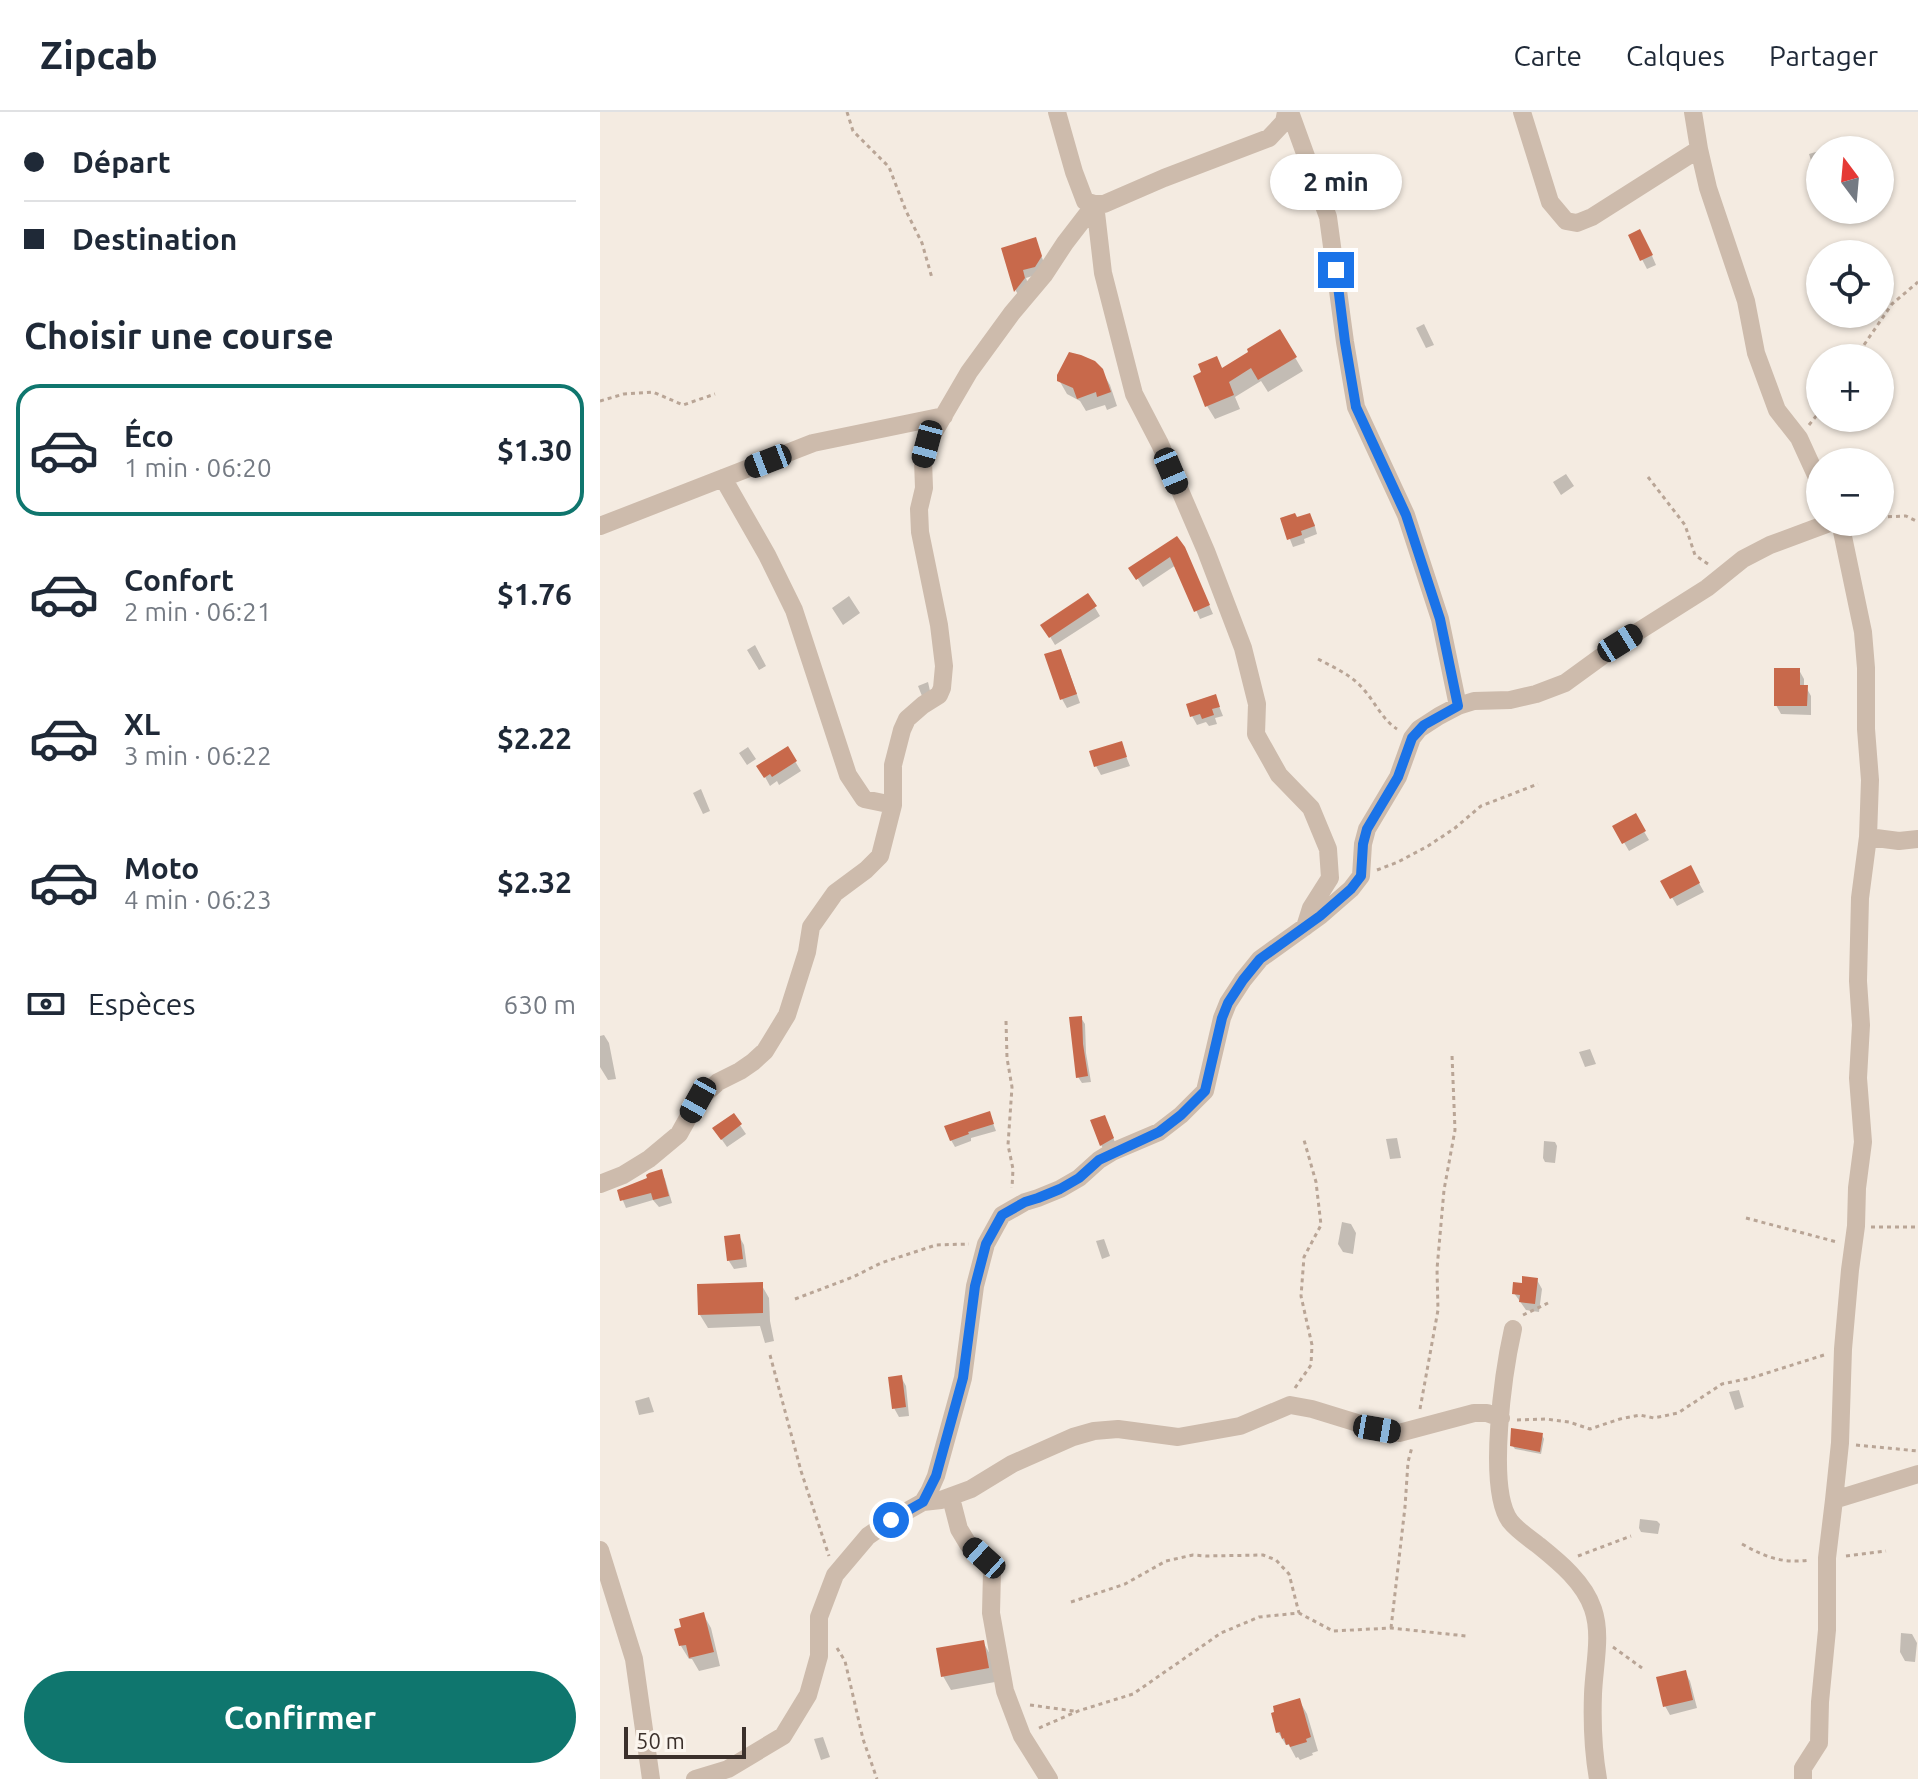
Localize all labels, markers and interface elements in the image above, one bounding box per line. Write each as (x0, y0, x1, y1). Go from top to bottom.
text: Zipcab (40, 34, 158, 76)
text: Carte (1513, 40, 1582, 71)
text: Calques (1626, 40, 1725, 71)
text: Partager (1769, 40, 1878, 71)
north arrow (1806, 136, 1894, 224)
map controls (1806, 136, 1894, 536)
text: Départ (72, 145, 171, 179)
callout: 2 min (1270, 154, 1402, 210)
text: 2 min (1303, 167, 1369, 196)
text: Destination (72, 222, 237, 256)
button: locate (1806, 240, 1894, 328)
route end (1318, 252, 1354, 288)
text: Choisir une course (24, 315, 334, 356)
button: + (1806, 344, 1894, 432)
icon: car (28, 414, 100, 486)
car (909, 418, 945, 470)
text: Éco (124, 419, 174, 453)
text: $1.30 (497, 433, 572, 467)
car (741, 441, 795, 481)
car (1151, 444, 1191, 498)
button: − (1806, 448, 1894, 536)
text: 1 min · 06:20 (124, 453, 272, 482)
icon: car (28, 558, 100, 630)
text: Confort (124, 563, 234, 597)
text: $1.76 (497, 577, 572, 611)
text: 2 min · 06:21 (124, 597, 272, 626)
car (1593, 620, 1647, 666)
icon: car (28, 702, 100, 774)
text: XL (124, 707, 160, 741)
text: $2.22 (497, 721, 572, 755)
text: 3 min · 06:22 (124, 741, 272, 770)
icon: car (28, 846, 100, 918)
text: Moto (124, 851, 199, 885)
text: $2.32 (497, 865, 572, 899)
text: 4 min · 06:23 (124, 885, 272, 914)
icon: cash (24, 982, 68, 1026)
text: Espèces (88, 987, 195, 1021)
text: 630 m (504, 990, 576, 1019)
car (676, 1073, 720, 1127)
car (1351, 1413, 1403, 1445)
route start (873, 1502, 909, 1538)
car (958, 1533, 1010, 1583)
button: Confirmer (24, 1671, 576, 1763)
scale bar (624, 1723, 746, 1759)
text: 50 m (636, 1728, 685, 1753)

